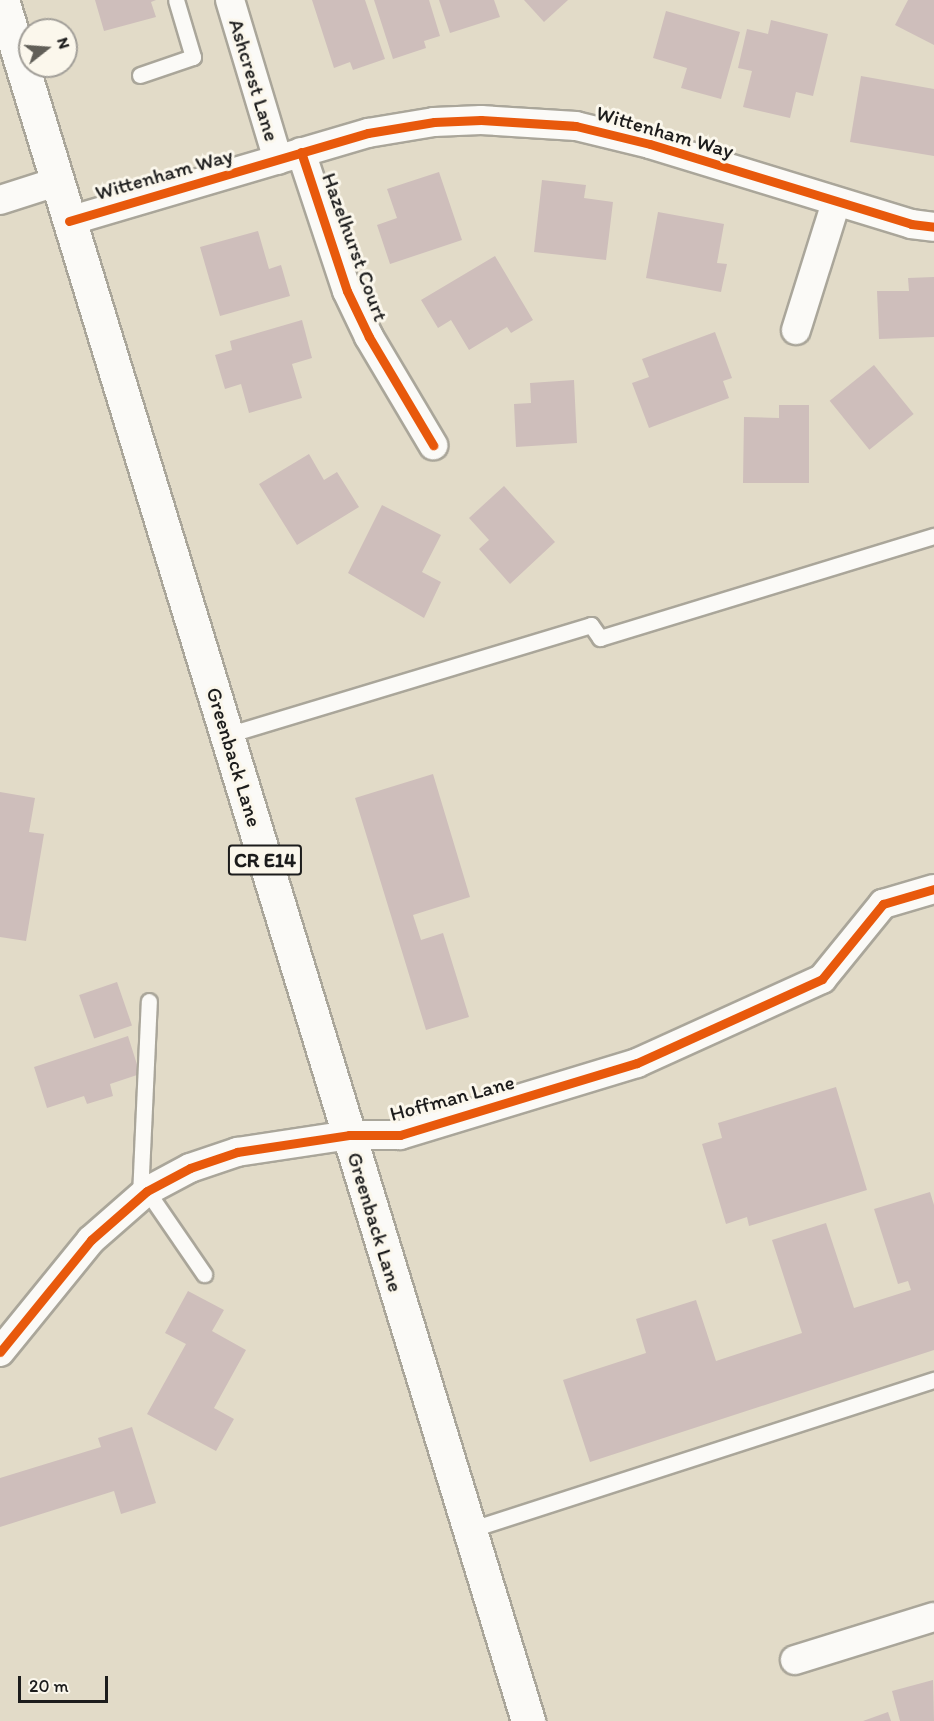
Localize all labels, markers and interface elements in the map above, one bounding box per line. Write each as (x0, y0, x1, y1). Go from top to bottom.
street label: Ashcrest Lane (223, 16, 285, 144)
north arrow (18, 18, 78, 78)
text: N (53, 35, 74, 51)
street label: Wittenham Way (593, 100, 737, 164)
street label: Wittenham Way (92, 142, 236, 206)
street label: Hazelhurst Court (316, 169, 394, 325)
street label: Greenback Lane (201, 684, 267, 830)
road number: CR E14 (228, 843, 302, 877)
street label: Hoffman Lane (387, 1069, 517, 1127)
street label: Greenback Lane (342, 1149, 408, 1295)
scale bar (21, 1664, 111, 1702)
text: 20 m (29, 1675, 69, 1697)

